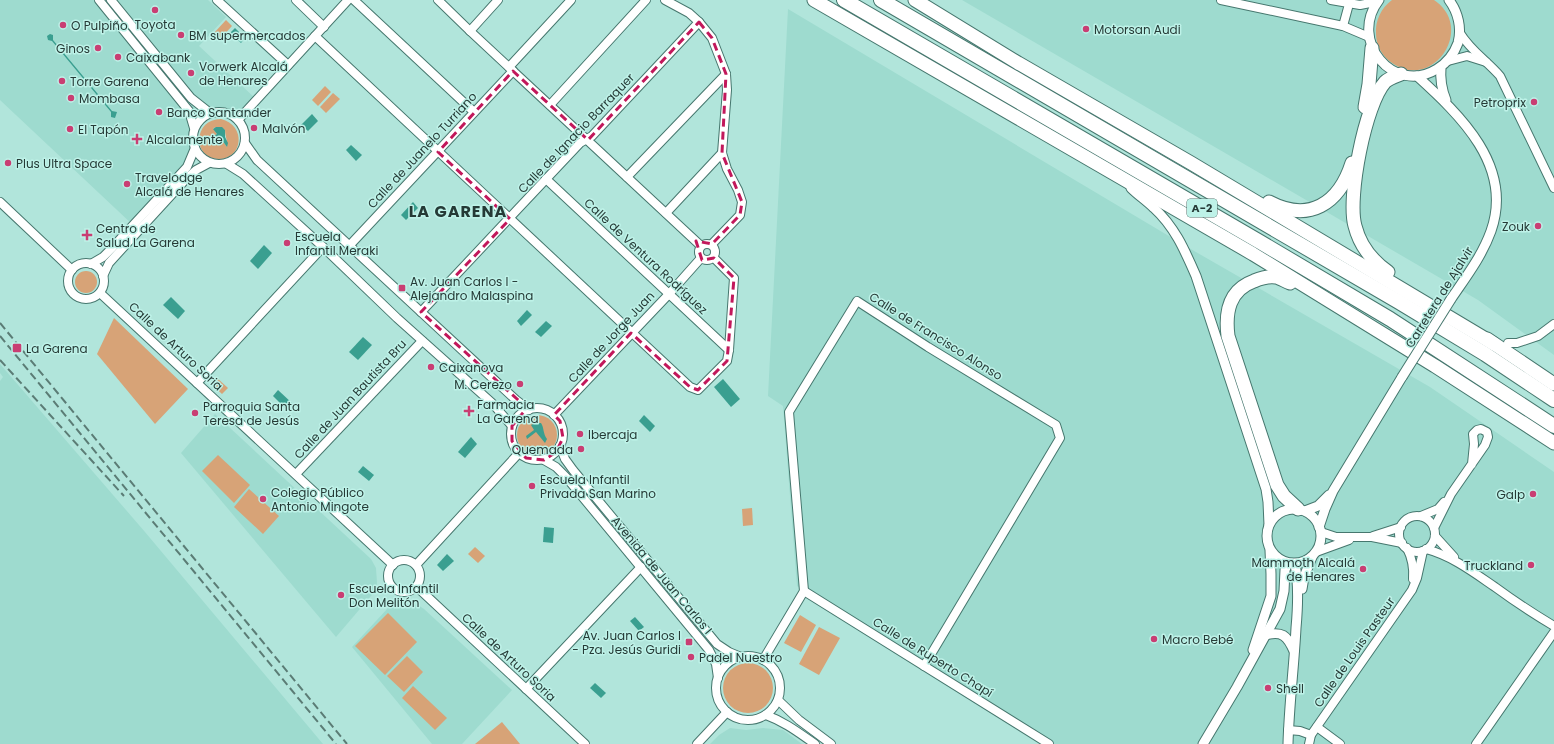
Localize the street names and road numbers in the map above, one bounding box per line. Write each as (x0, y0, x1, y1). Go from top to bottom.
street label: Calle de Ignacio Barraquer (514, 69, 638, 197)
street label: Calle de Juanelo Turriano (363, 88, 481, 212)
street label: Calle de Ventura Rodríguez (581, 194, 711, 318)
road number: A-2 (1187, 199, 1217, 217)
street label: Carretera de Ajalvir (1401, 243, 1477, 351)
street label: Calle de Jorge Juan (564, 287, 658, 387)
street label: Calle de Francisco Alonso (866, 288, 1006, 384)
street label: Calle de Arturo Soria (125, 298, 227, 394)
street label: Calle de Juan Bautista Bru (290, 336, 410, 462)
street label: Avenida de Juan Carlos I (608, 512, 716, 638)
street label: Calle de Louis Pasteur (1309, 593, 1399, 711)
street label: Calle de Arturo Soria (458, 609, 560, 705)
street label: Calle de Ruperto Chapí (870, 613, 997, 701)

